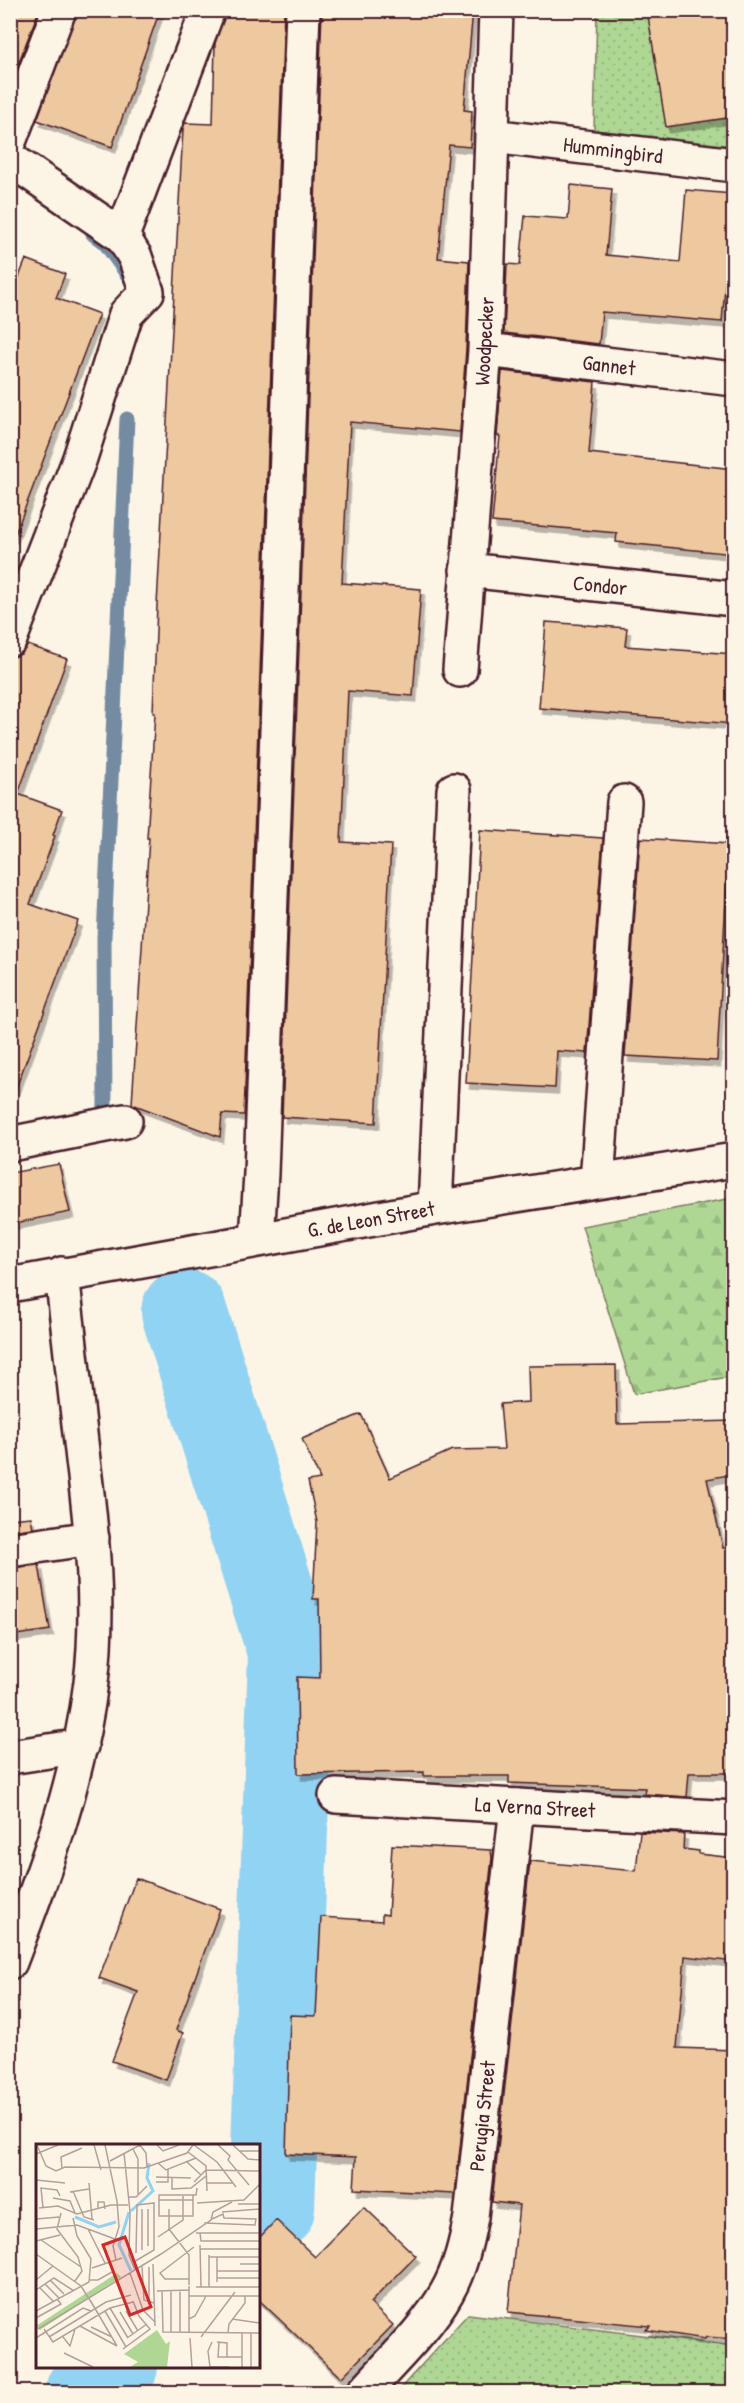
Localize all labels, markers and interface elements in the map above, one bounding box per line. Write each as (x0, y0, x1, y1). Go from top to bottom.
street label: Hummingbird (562, 130, 664, 170)
street label: Woodpecker (467, 296, 501, 386)
street label: Gannet (581, 347, 638, 383)
street label: Condor (572, 568, 628, 602)
street label: G. de Leon Street (305, 1193, 438, 1244)
street label: La Verna Street (474, 1789, 597, 1825)
street label: Perugia Street (462, 2059, 502, 2173)
inset map (36, 2144, 260, 2367)

